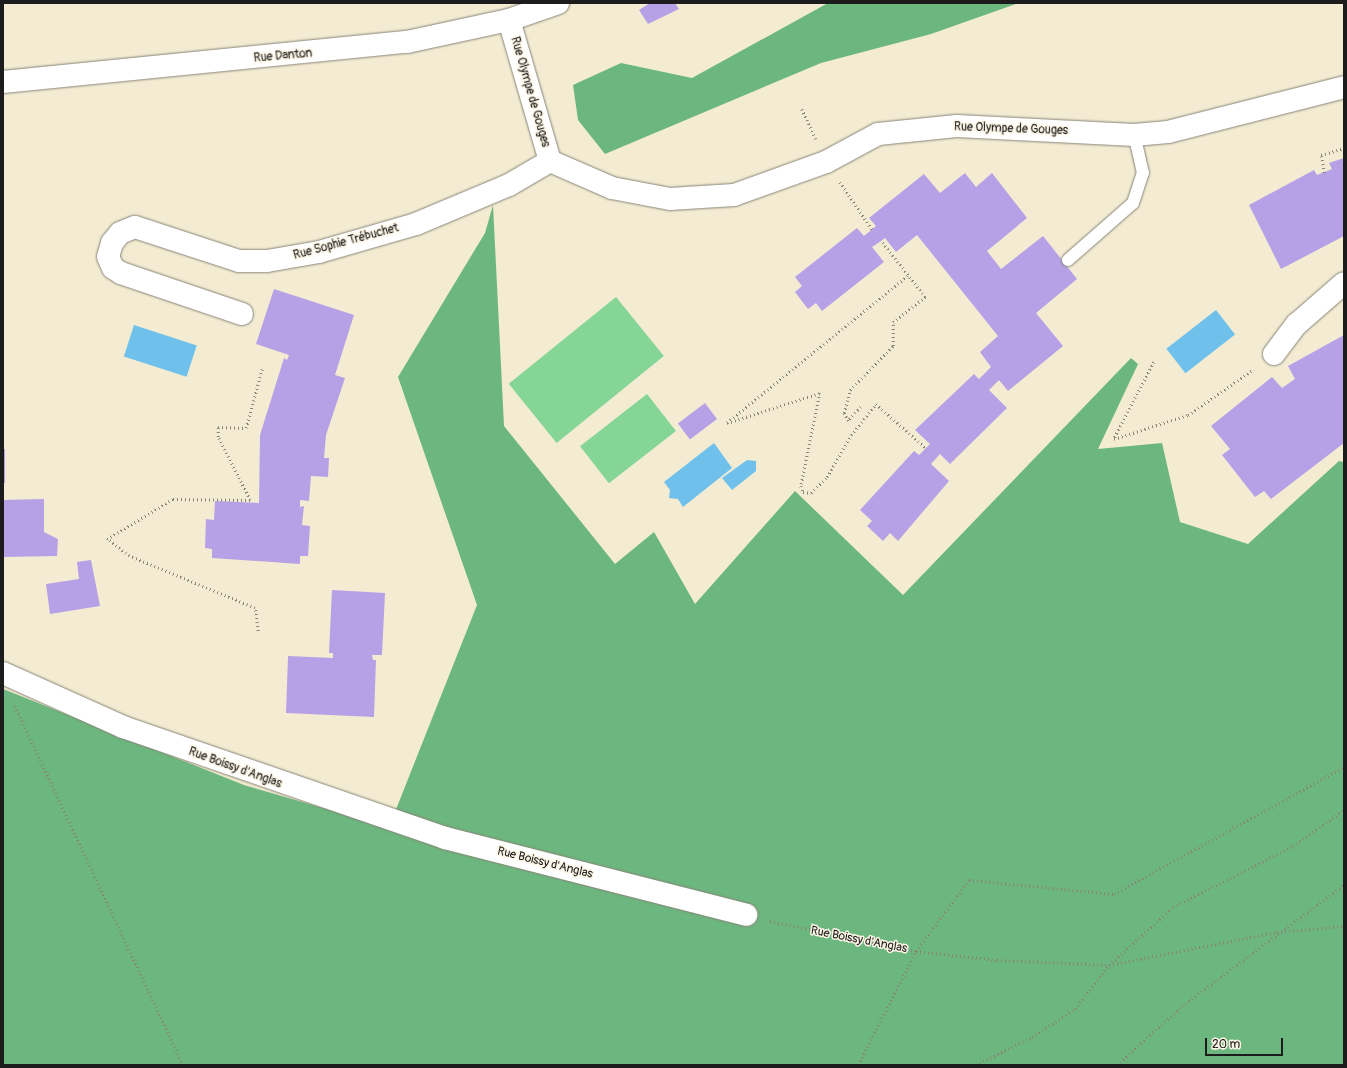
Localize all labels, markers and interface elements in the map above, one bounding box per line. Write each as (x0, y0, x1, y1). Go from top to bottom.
street label: Rue Olympe de Gouges (507, 35, 553, 149)
street label: Rue Danton (253, 46, 313, 66)
street label: Rue Olympe de Gouges (954, 120, 1068, 138)
street label: Rue Sophie Trébuchet (292, 221, 400, 263)
street label: Rue Boissy d'Anglas (186, 744, 284, 792)
street label: Rue Boissy d'Anglas (496, 844, 594, 882)
street label: Rue Boissy d'Anglas (810, 924, 908, 956)
scale bar (1207, 1030, 1285, 1056)
text: 20 m (1212, 1037, 1240, 1052)

